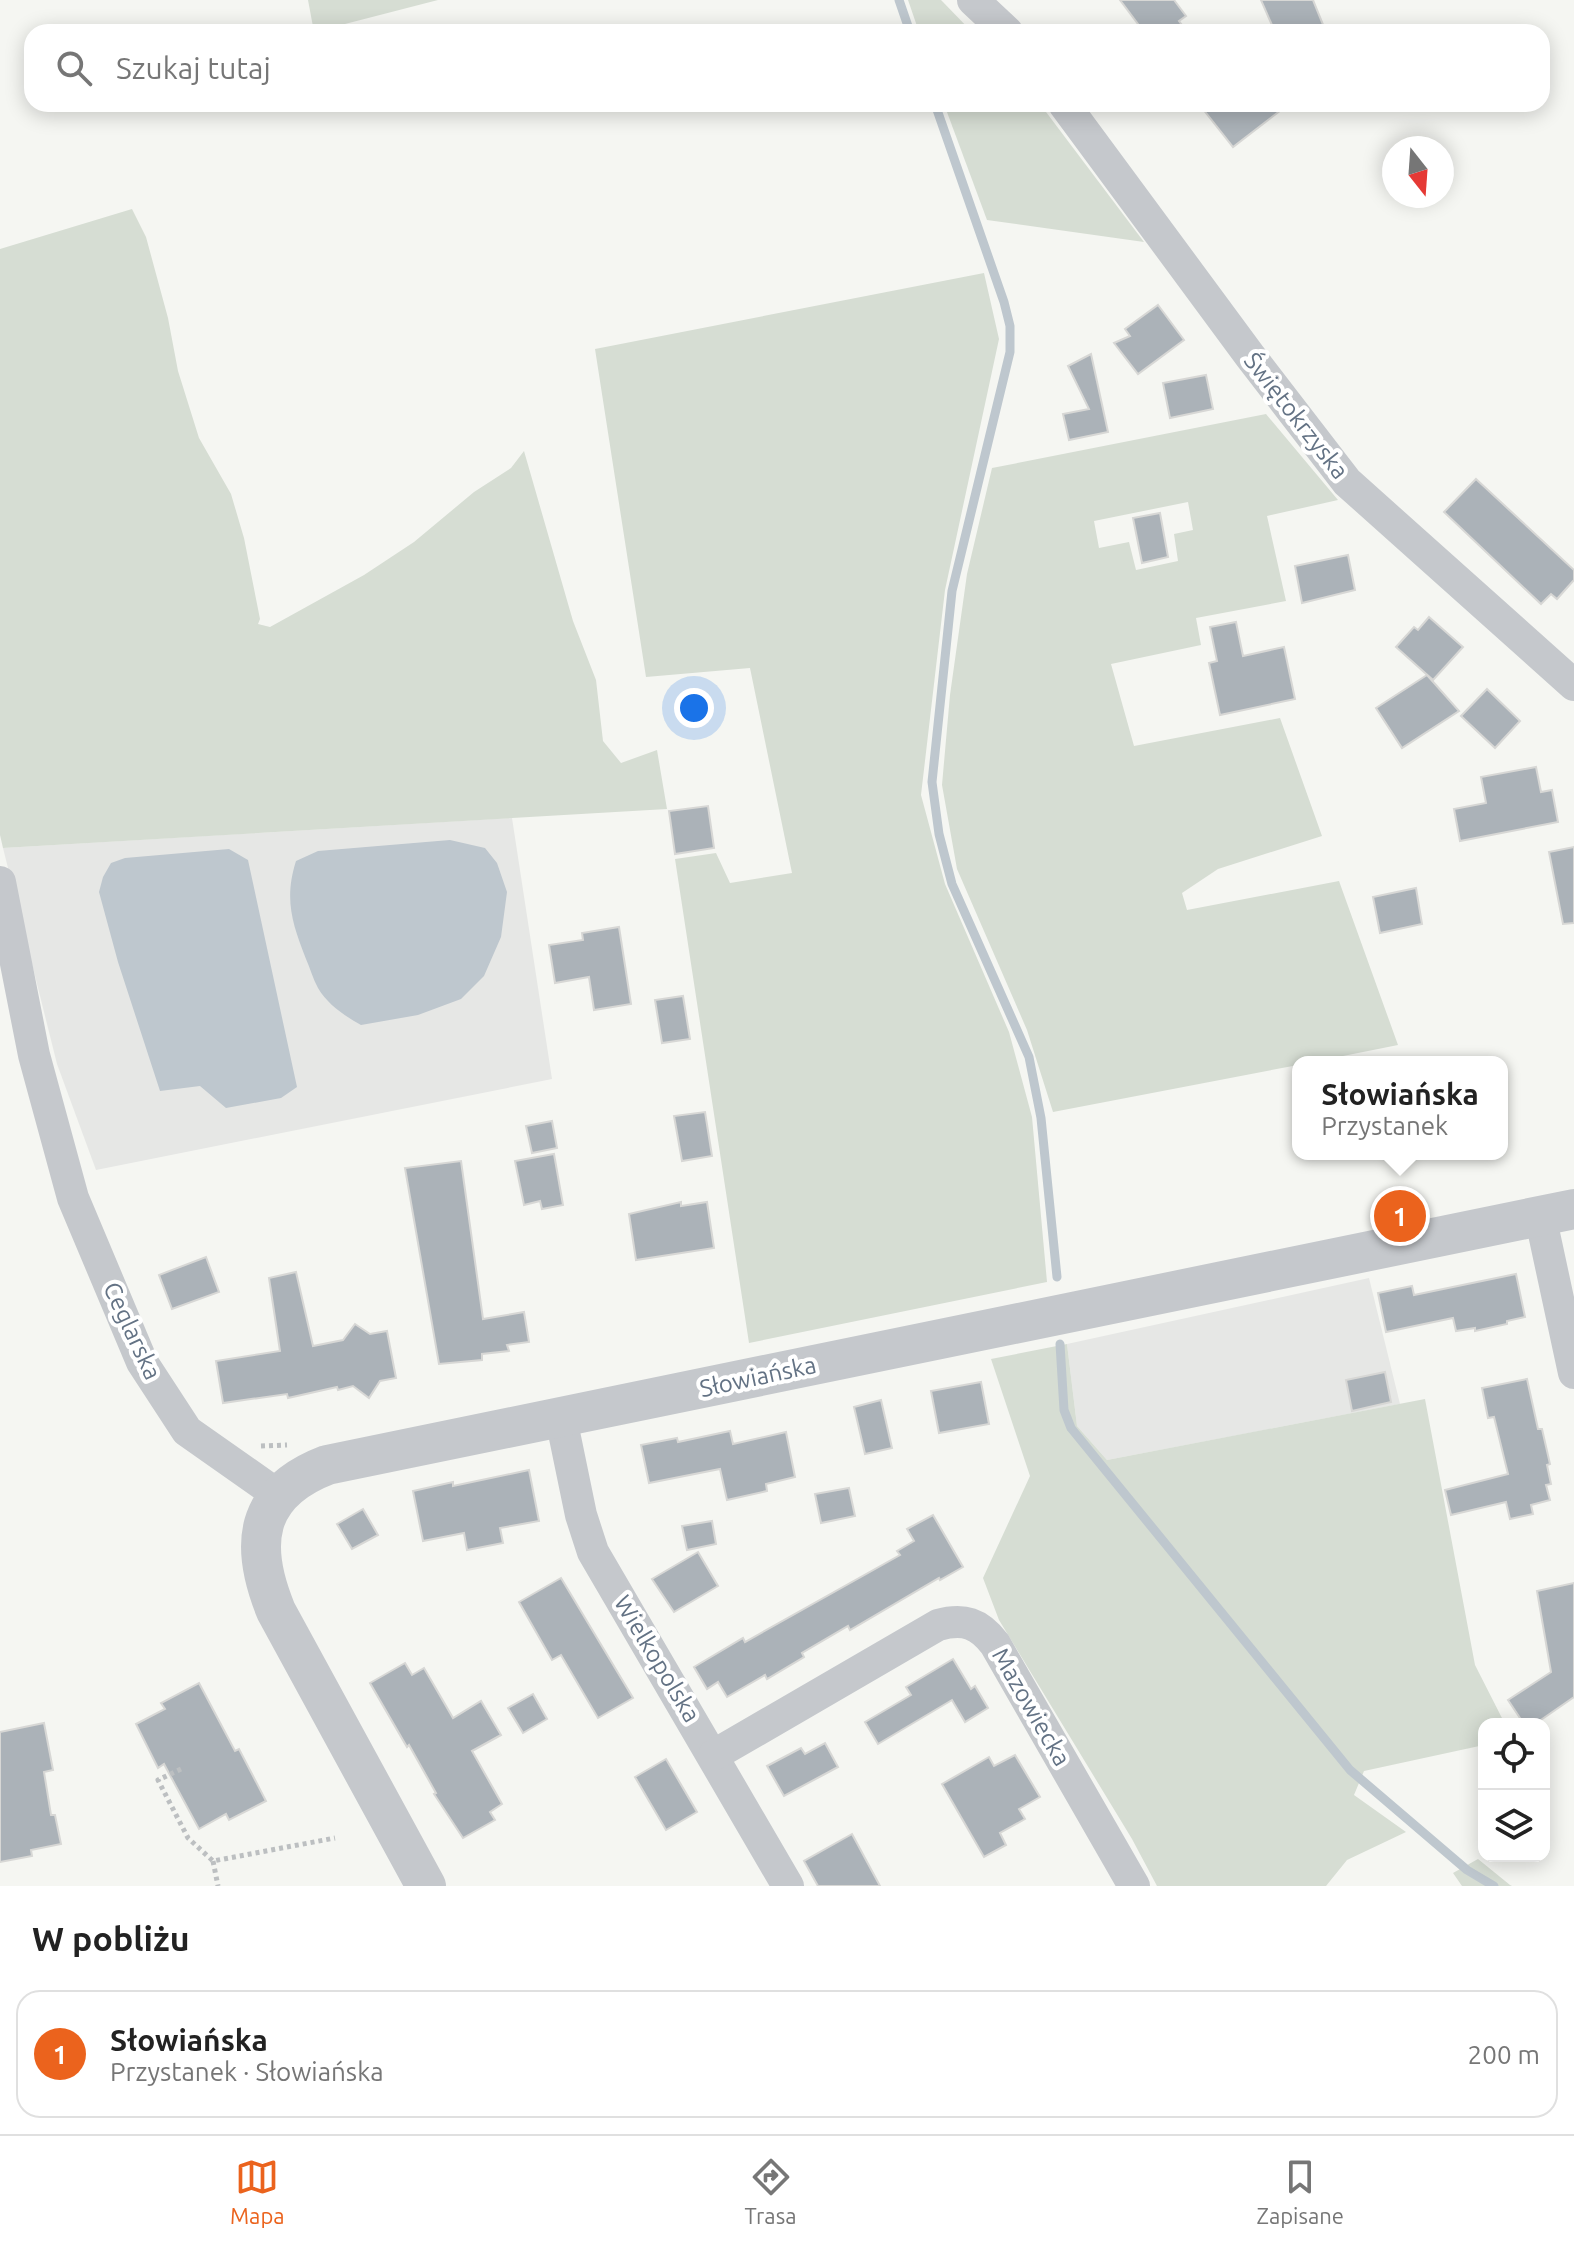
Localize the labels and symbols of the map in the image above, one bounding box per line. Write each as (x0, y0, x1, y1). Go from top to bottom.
north arrow (1382, 136, 1454, 208)
street label: Świętokrzyska (1239, 347, 1355, 484)
your location (674, 688, 714, 728)
pin: 1 (1374, 1186, 1426, 1246)
street label: Ceglarska (98, 1278, 167, 1384)
street label: Słowiańska (697, 1351, 819, 1402)
street label: Wielkopolska (609, 1591, 706, 1727)
street label: Mazowiecka (987, 1643, 1076, 1770)

